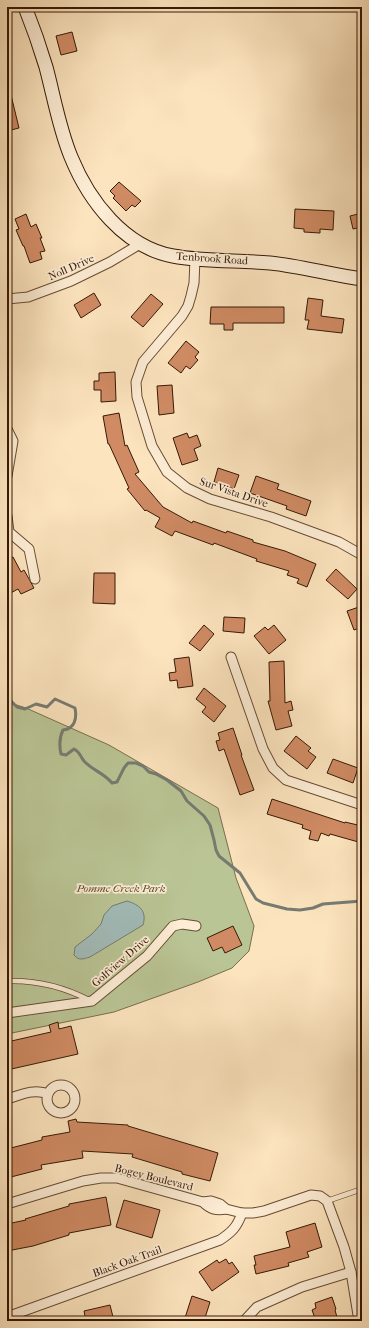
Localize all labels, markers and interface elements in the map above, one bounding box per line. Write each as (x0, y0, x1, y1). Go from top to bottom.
street label: Tenbrook Road (176, 249, 249, 268)
street label: Noll Drive (46, 251, 97, 283)
street label: Sur Vista Drive (198, 475, 270, 510)
park label: Pomme Creek Park (75, 882, 166, 895)
street label: Golfview Drive (89, 933, 152, 990)
street label: Bogey Boulevard (113, 1161, 195, 1194)
street label: Black Oak Trail (91, 1243, 164, 1280)

